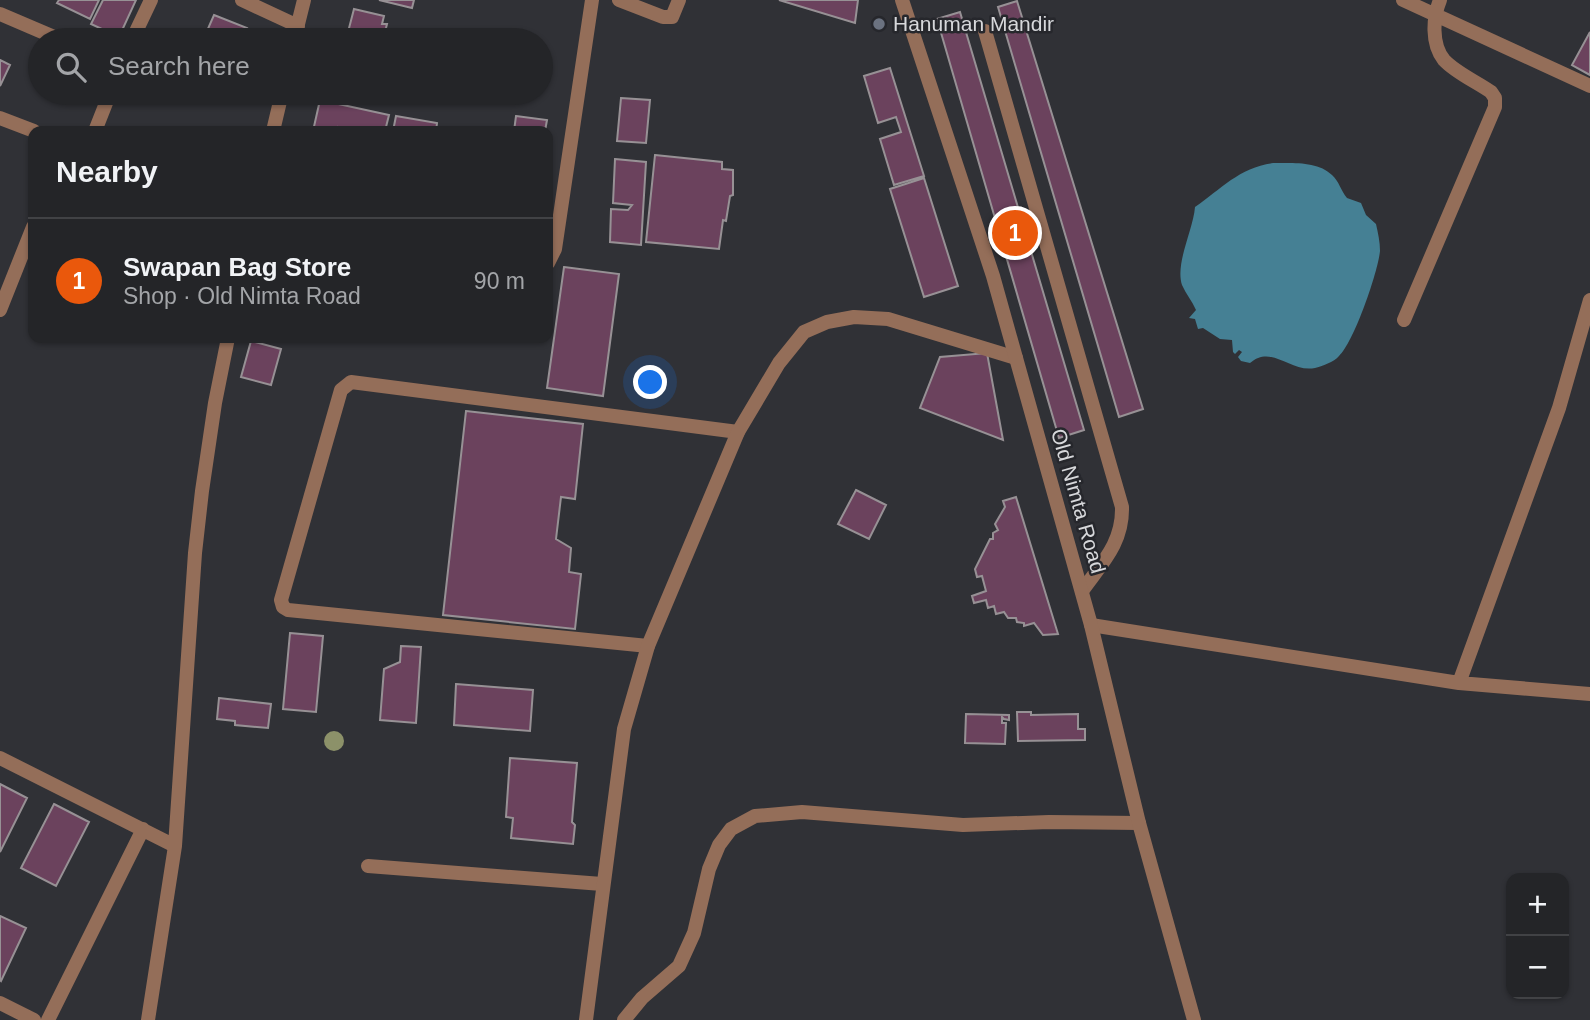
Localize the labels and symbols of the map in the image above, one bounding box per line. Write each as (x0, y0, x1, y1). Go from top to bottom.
place label: Hanuman Mandir (893, 12, 1054, 35)
marker: Hanuman Mandir (871, 16, 887, 32)
pin: 1 (992, 207, 1038, 259)
your location (633, 365, 667, 399)
street label: Old Nimta Road (1047, 426, 1110, 576)

